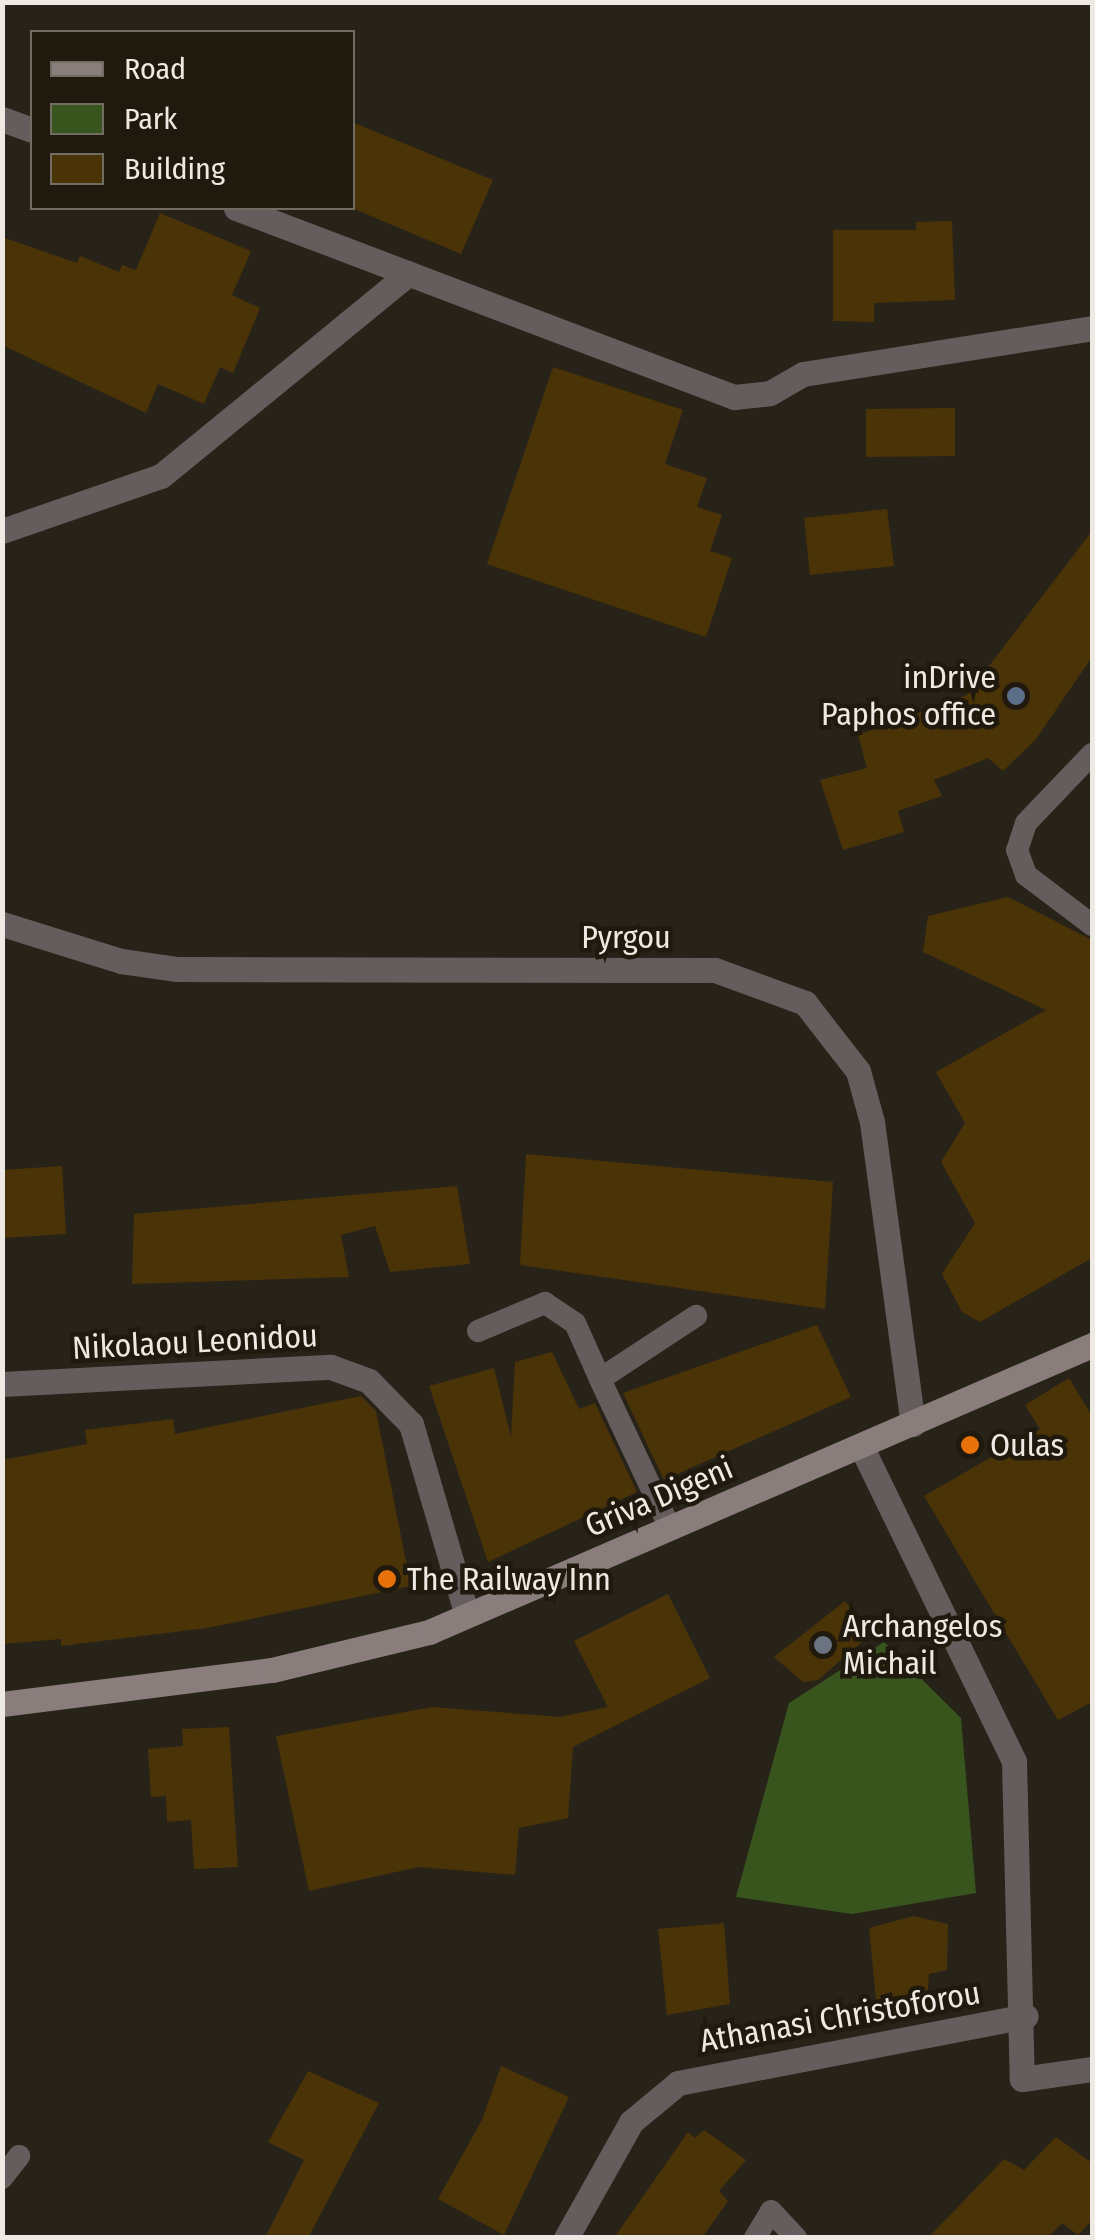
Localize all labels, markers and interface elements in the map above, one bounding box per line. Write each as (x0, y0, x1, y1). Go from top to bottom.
legend (30, 30, 355, 210)
text: Road (124, 51, 186, 87)
text: Park (124, 101, 177, 137)
text: Building (124, 151, 225, 187)
place label: inDrive Paphos office (821, 659, 996, 734)
marker: inDrive Paphos office (1005, 685, 1027, 707)
street label: Pyrgou (581, 918, 671, 956)
street label: Nikolaou Leonidou (71, 1316, 319, 1368)
place label: Oulas (990, 1426, 1064, 1464)
marker: Oulas (959, 1434, 981, 1456)
street label: Griva Digeni (579, 1449, 739, 1545)
place label: The Railway Inn (407, 1560, 611, 1598)
marker: The Railway Inn (376, 1568, 398, 1590)
place label: Archangelos Michail (843, 1608, 1002, 1683)
marker: Archangelos Michail (812, 1634, 834, 1656)
street label: Athanasi Christoforou (697, 1973, 983, 2061)

